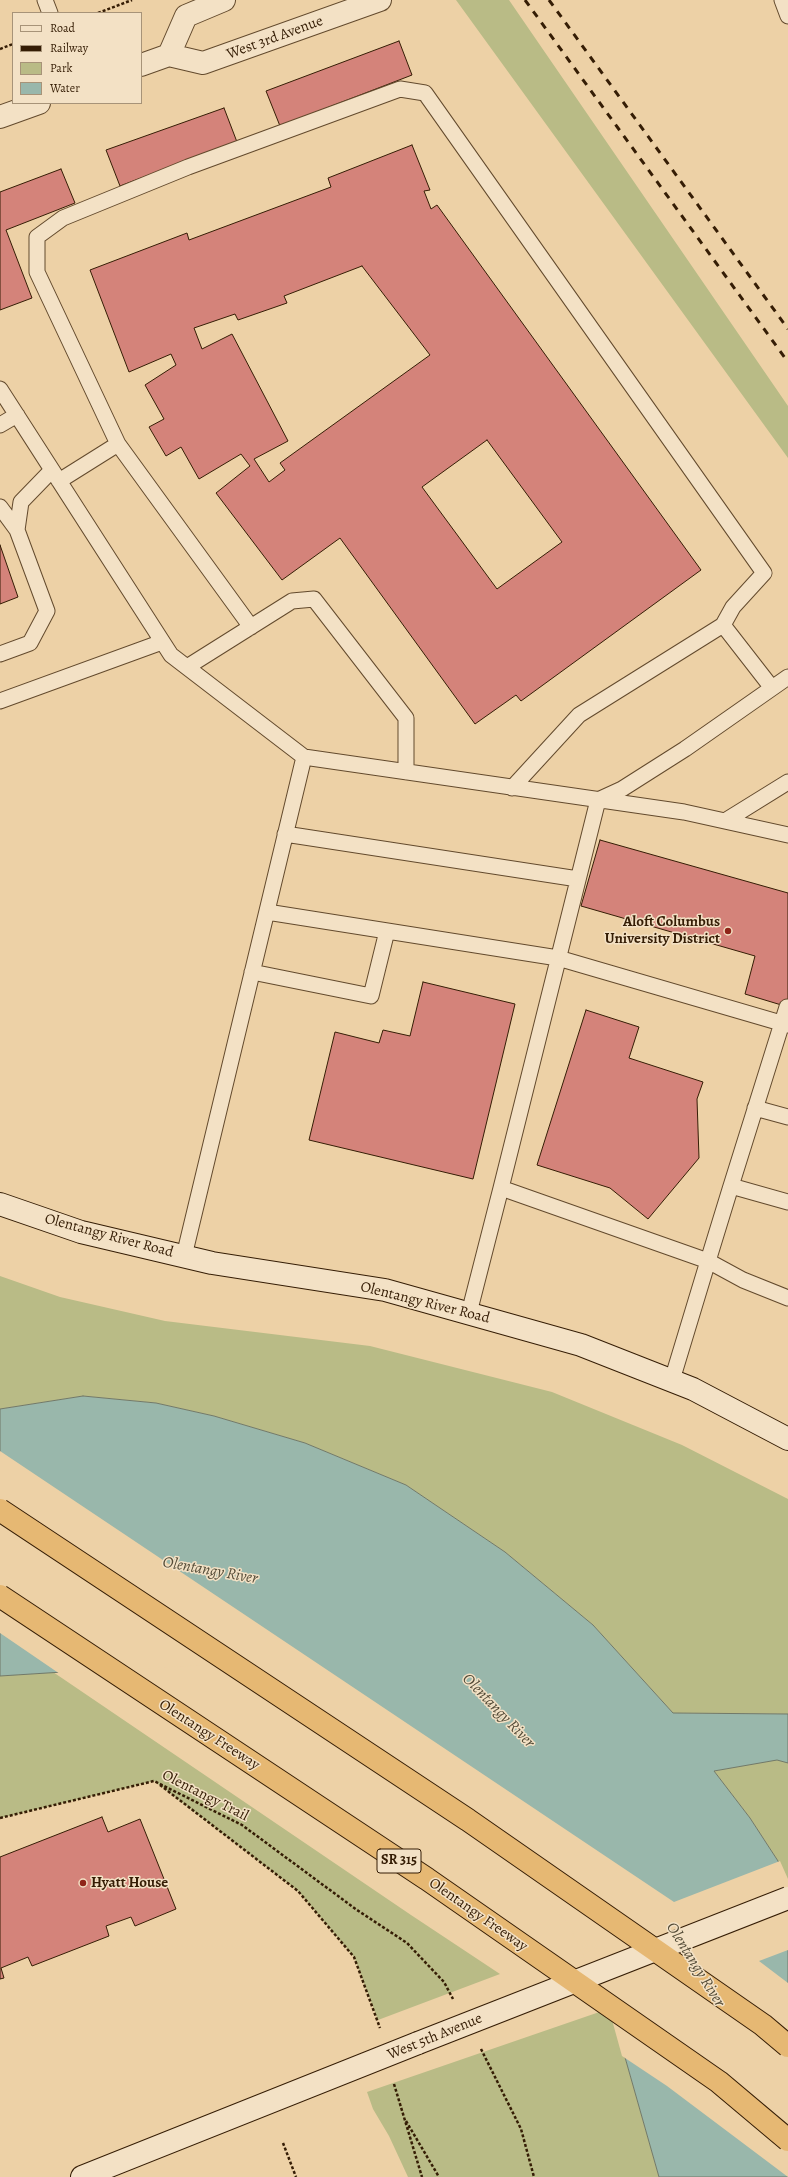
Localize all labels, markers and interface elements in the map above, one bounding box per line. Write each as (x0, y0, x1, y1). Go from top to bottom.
legend (12, 12, 142, 104)
street label: West 3rd Avenue (224, 12, 326, 64)
text: Road (50, 20, 75, 36)
text: Railway (50, 40, 88, 56)
text: Park (50, 60, 73, 76)
text: Water (50, 80, 80, 96)
place label: Aloft Columbus University District (605, 913, 720, 948)
marker: Aloft Columbus University District (723, 926, 733, 936)
street label: Olentangy River Road (43, 1210, 175, 1262)
street label: Olentangy River Road (358, 1278, 492, 1328)
water label: Olentangy River (161, 1553, 259, 1589)
water label: Olentangy River (458, 1670, 538, 1752)
street label: Olentangy Freeway (155, 1696, 263, 1774)
street label: Olentangy Trail (159, 1767, 251, 1825)
road number: SR 315 (377, 1849, 421, 1873)
place label: Hyatt House (91, 1874, 168, 1892)
street label: Olentangy Freeway (425, 1874, 531, 1956)
marker: Hyatt House (78, 1878, 88, 1888)
water label: Olentangy River (661, 1919, 729, 2011)
street label: West 5th Avenue (385, 2010, 485, 2064)

